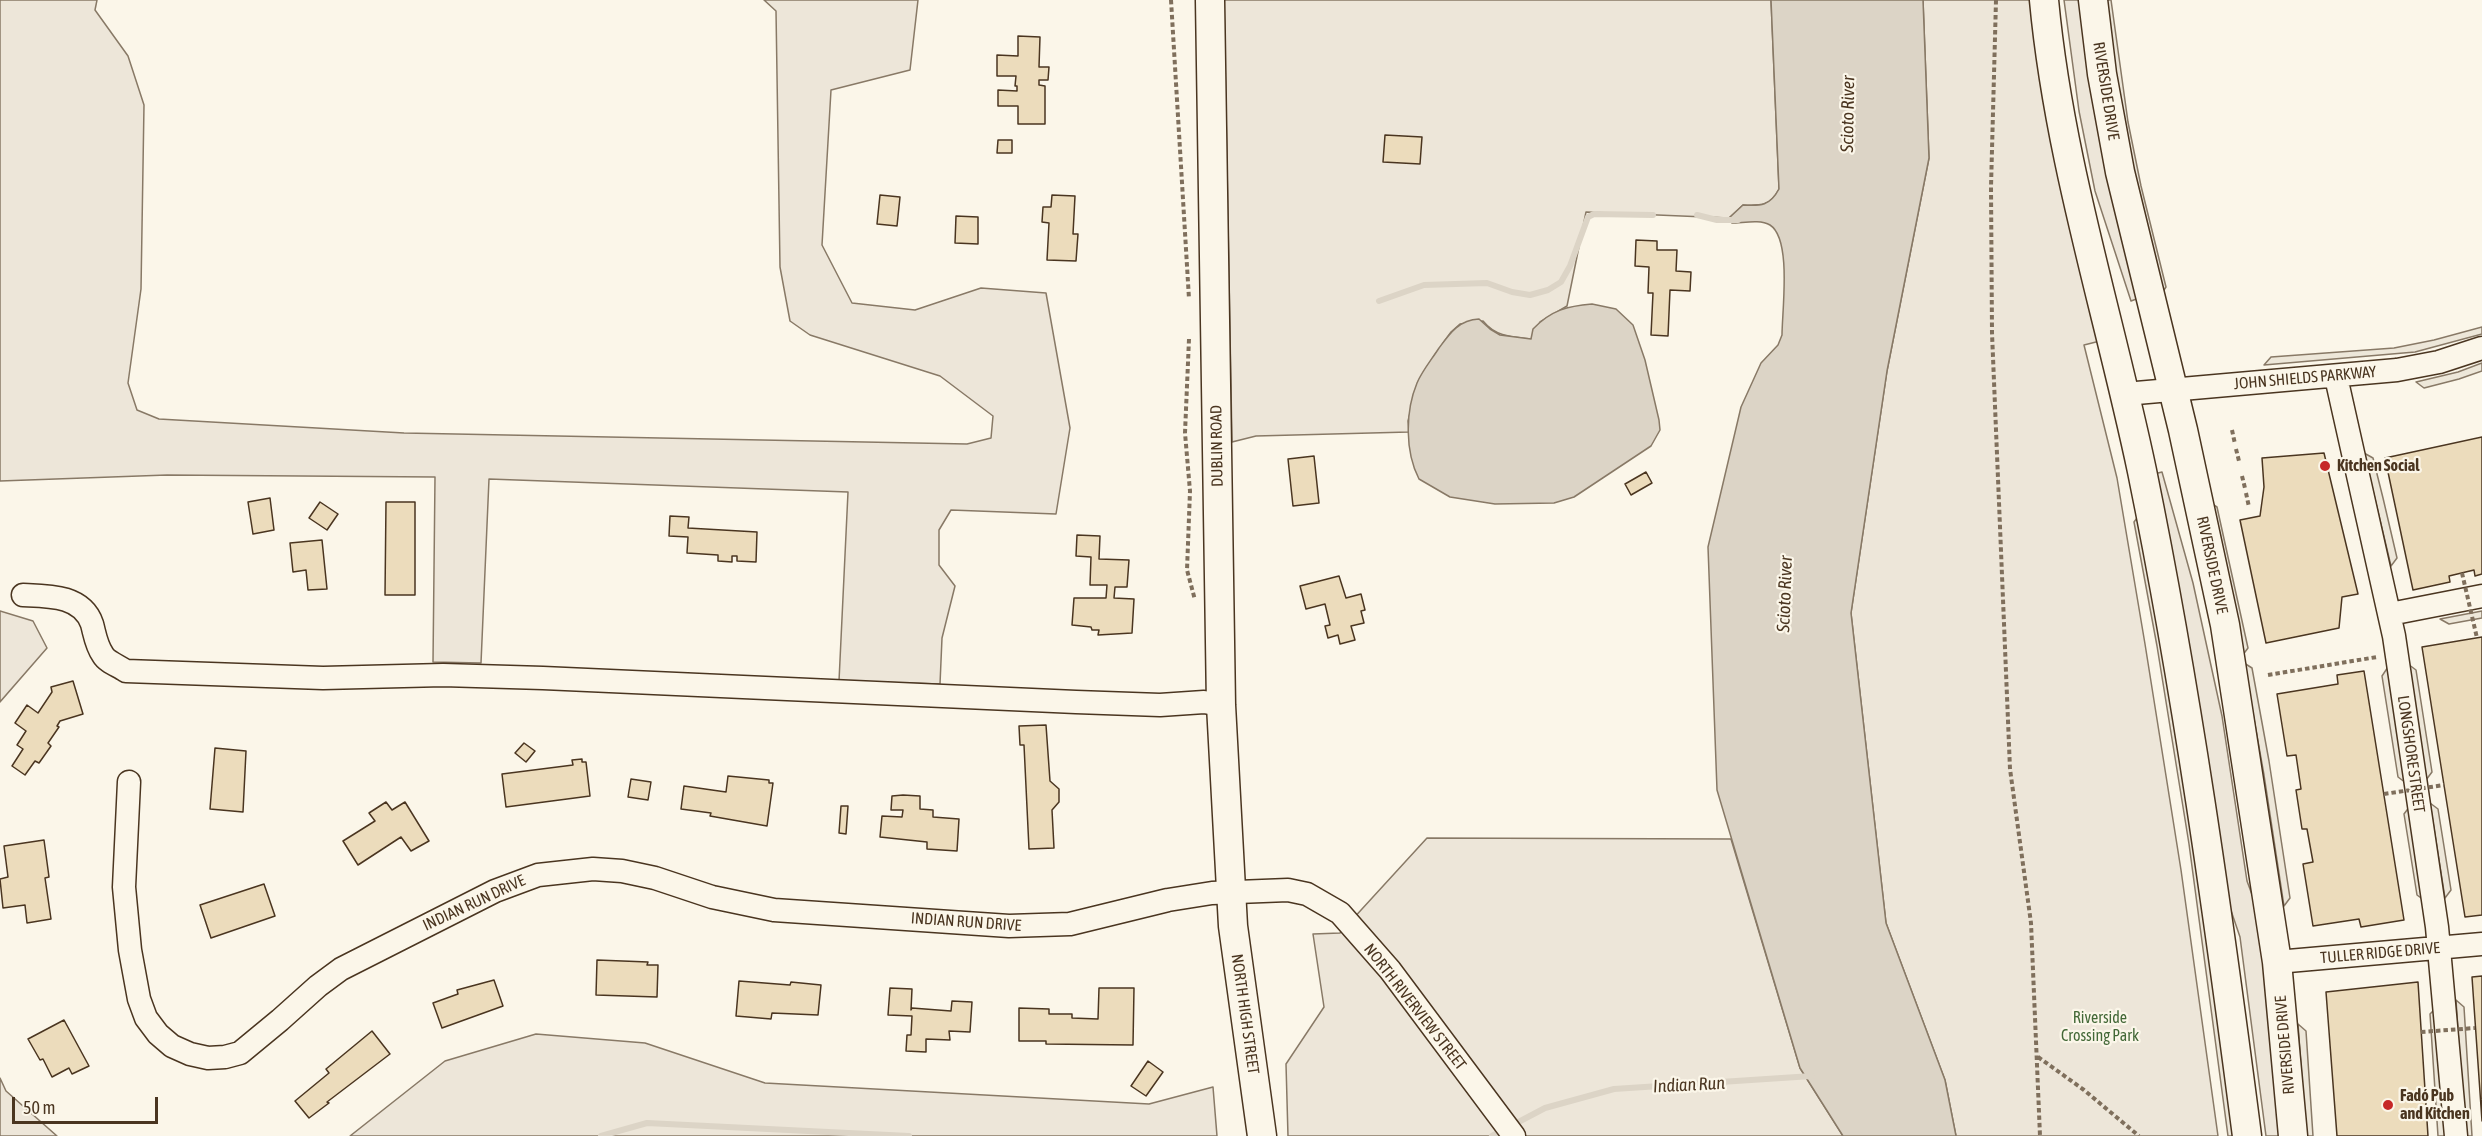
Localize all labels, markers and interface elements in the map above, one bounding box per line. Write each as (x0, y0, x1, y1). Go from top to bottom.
street label: RIVERSIDE DRIVE (2089, 41, 2123, 141)
water label: Scioto River (1837, 76, 1859, 152)
street label: JOHN SHIELDS PARKWAY (2233, 362, 2377, 394)
street label: DUBLIN ROAD (1207, 405, 1227, 487)
place label: Kitchen Social (2337, 456, 2419, 476)
marker: Kitchen Social (2318, 459, 2332, 473)
street label: RIVERSIDE DRIVE (2192, 514, 2232, 616)
water label: Scioto River (1773, 555, 1797, 633)
street label: LONGSHORE STREET (2393, 694, 2429, 814)
street label: INDIAN RUN DRIVE (420, 871, 528, 935)
street label: INDIAN RUN DRIVE (910, 909, 1022, 935)
street label: TULLER RIDGE DRIVE (2319, 938, 2441, 968)
street label: NORTH RIVERVIEW STREET (1360, 940, 1470, 1074)
street label: NORTH HIGH STREET (1227, 953, 1263, 1075)
street label: RIVERSIDE DRIVE (2271, 995, 2299, 1095)
park label: Riverside Crossing Park (2061, 1008, 2139, 1046)
water label: Indian Run (1652, 1072, 1726, 1098)
scale bar (15, 1085, 160, 1123)
place label: Fadó Pub and Kitchen (2400, 1086, 2470, 1124)
text: 50 m (23, 1097, 55, 1118)
marker: Fadó Pub and Kitchen (2381, 1098, 2395, 1112)

